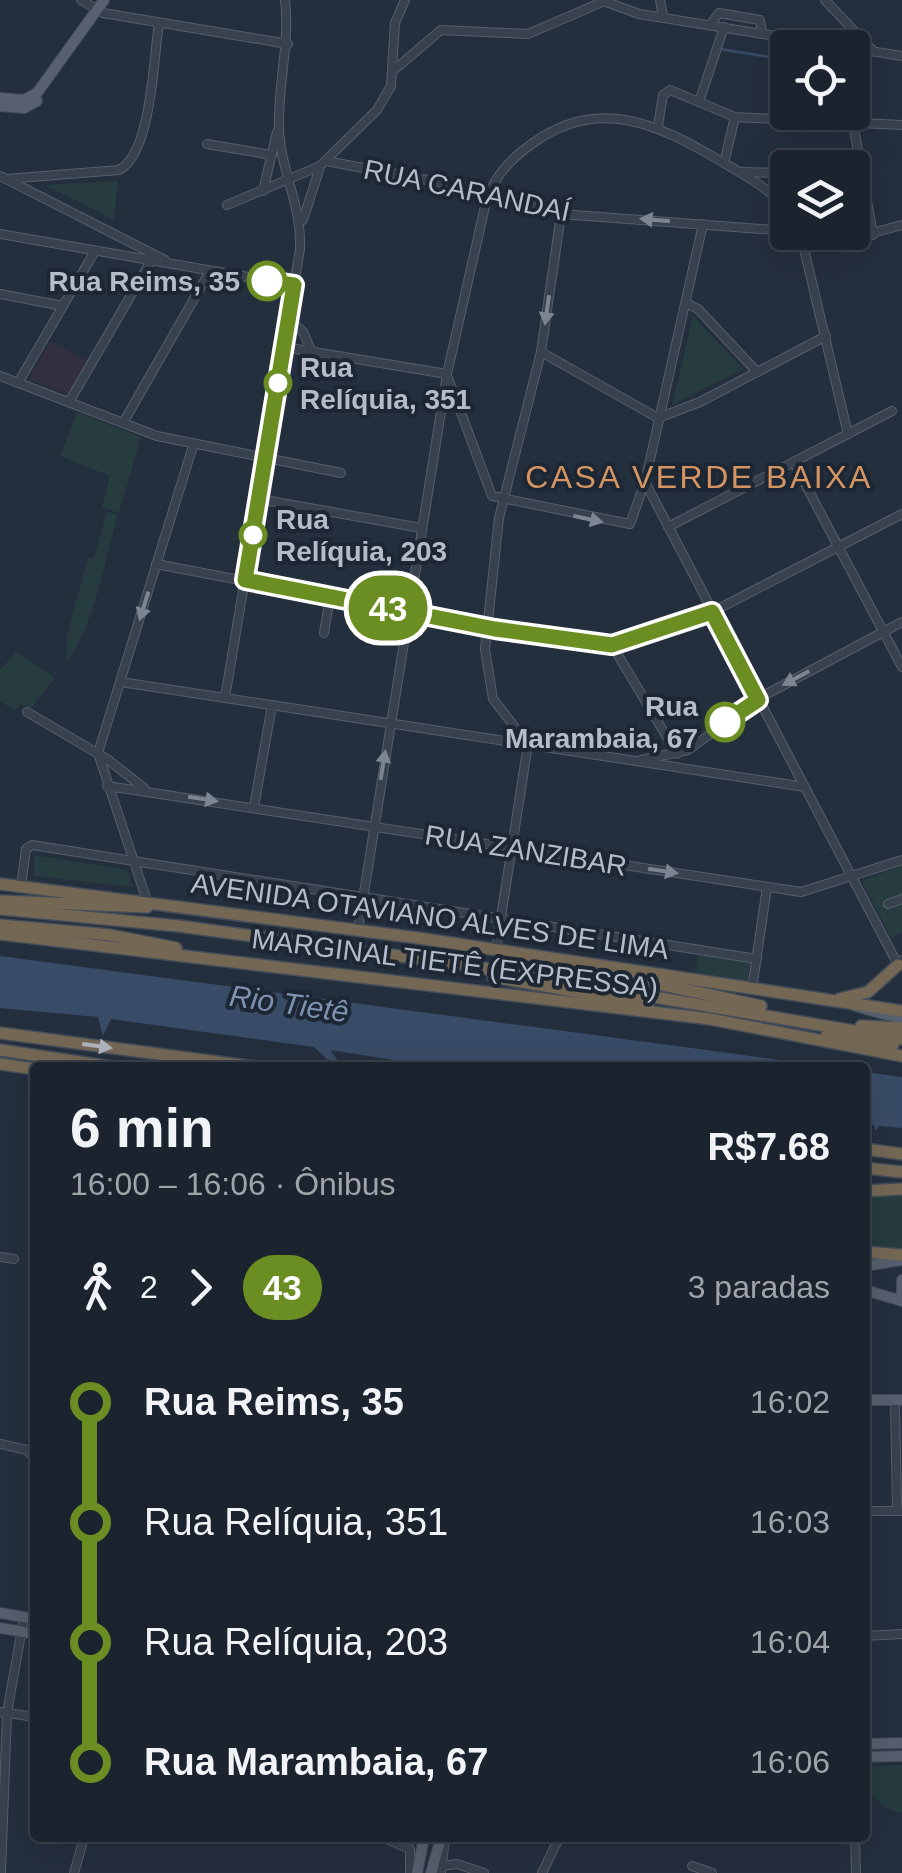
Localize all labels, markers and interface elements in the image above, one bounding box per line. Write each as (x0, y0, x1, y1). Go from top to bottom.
map controls (770, 30, 870, 250)
button: locate (770, 30, 870, 130)
button: layers (770, 150, 870, 250)
street label: RUA CARANDAÍ (361, 153, 573, 228)
one-way arrow (639, 212, 671, 228)
marker: Rua Reims, 35 (248, 262, 286, 300)
place label: Rua Reims, 35 (49, 266, 240, 297)
one-way arrow (539, 295, 555, 327)
place label: Rua Relíquia, 351 (300, 352, 471, 415)
marker: Rua Relíquia, 351 (265, 370, 291, 396)
district label: CASA VERDE BAIXA (525, 459, 873, 495)
place label: Rua Relíquia, 203 (276, 504, 447, 567)
one-way arrow (573, 512, 604, 528)
marker: Rua Relíquia, 203 (240, 522, 266, 548)
line badge: 43 (343, 576, 433, 640)
text: 43 (369, 589, 407, 628)
one-way arrow (136, 591, 151, 622)
one-way arrow (781, 669, 810, 686)
place label: Rua Marambaia, 67 (505, 691, 698, 754)
marker: Rua Marambaia, 67 (706, 703, 744, 741)
one-way arrow (376, 748, 391, 780)
one-way arrow (188, 792, 220, 807)
street label: RUA ZANZIBAR (423, 819, 629, 882)
one-way arrow (648, 863, 679, 879)
street label: AVENIDA OTAVIANO ALVES DE LIMA (189, 868, 671, 965)
street label: MARGINAL TIETÊ (EXPRESSA) (250, 923, 660, 1004)
water label: Rio Tietê (227, 979, 351, 1028)
one-way arrow (81, 1038, 113, 1054)
text: 6 min (70, 1097, 214, 1159)
text: R$7.68 (707, 1126, 830, 1168)
text: 16:00 – 16:06 · Ônibus (70, 1166, 396, 1202)
icon: walk (70, 1260, 125, 1315)
icon: forward (173, 1260, 228, 1315)
text: 43 (263, 1268, 302, 1307)
text: 2 (140, 1269, 158, 1305)
text: 3 paradas (688, 1269, 830, 1305)
text: Rua Reims, 35 (144, 1381, 404, 1423)
text: 16:02 (750, 1384, 830, 1420)
text: Rua Relíquia, 351 (144, 1501, 448, 1543)
text: 16:03 (750, 1504, 830, 1540)
text: Rua Relíquia, 203 (144, 1621, 448, 1663)
text: 16:04 (750, 1624, 830, 1660)
text: Rua Marambaia, 67 (144, 1741, 488, 1783)
text: 16:06 (750, 1744, 830, 1780)

